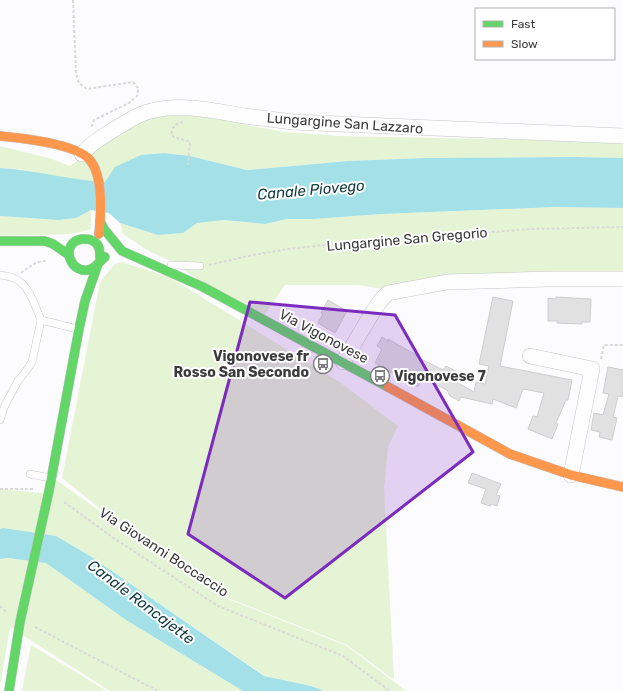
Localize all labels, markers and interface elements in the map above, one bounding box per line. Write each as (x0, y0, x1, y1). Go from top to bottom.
legend (475, 8, 615, 60)
text: Fast (511, 17, 535, 31)
text: Slow (511, 37, 538, 51)
street label: Lungargine San Lazzaro (266, 110, 424, 137)
water label: Canale Piovego (256, 176, 366, 204)
street label: Lungargine San Gregorio (326, 224, 488, 255)
street label: Via Vigonovese (276, 306, 371, 367)
place label: Vigonovese fr Rosso San Secondo (174, 348, 310, 381)
bus stop icon: Vigonovese fr Rosso San Secondo (312, 353, 334, 375)
bus stop icon: Vigonovese 7 (369, 365, 391, 387)
place label: Vigonovese 7 (394, 368, 486, 385)
street label: Via Giovanni Boccaccio (96, 504, 232, 601)
water label: Canale Roncajette (84, 556, 198, 648)

